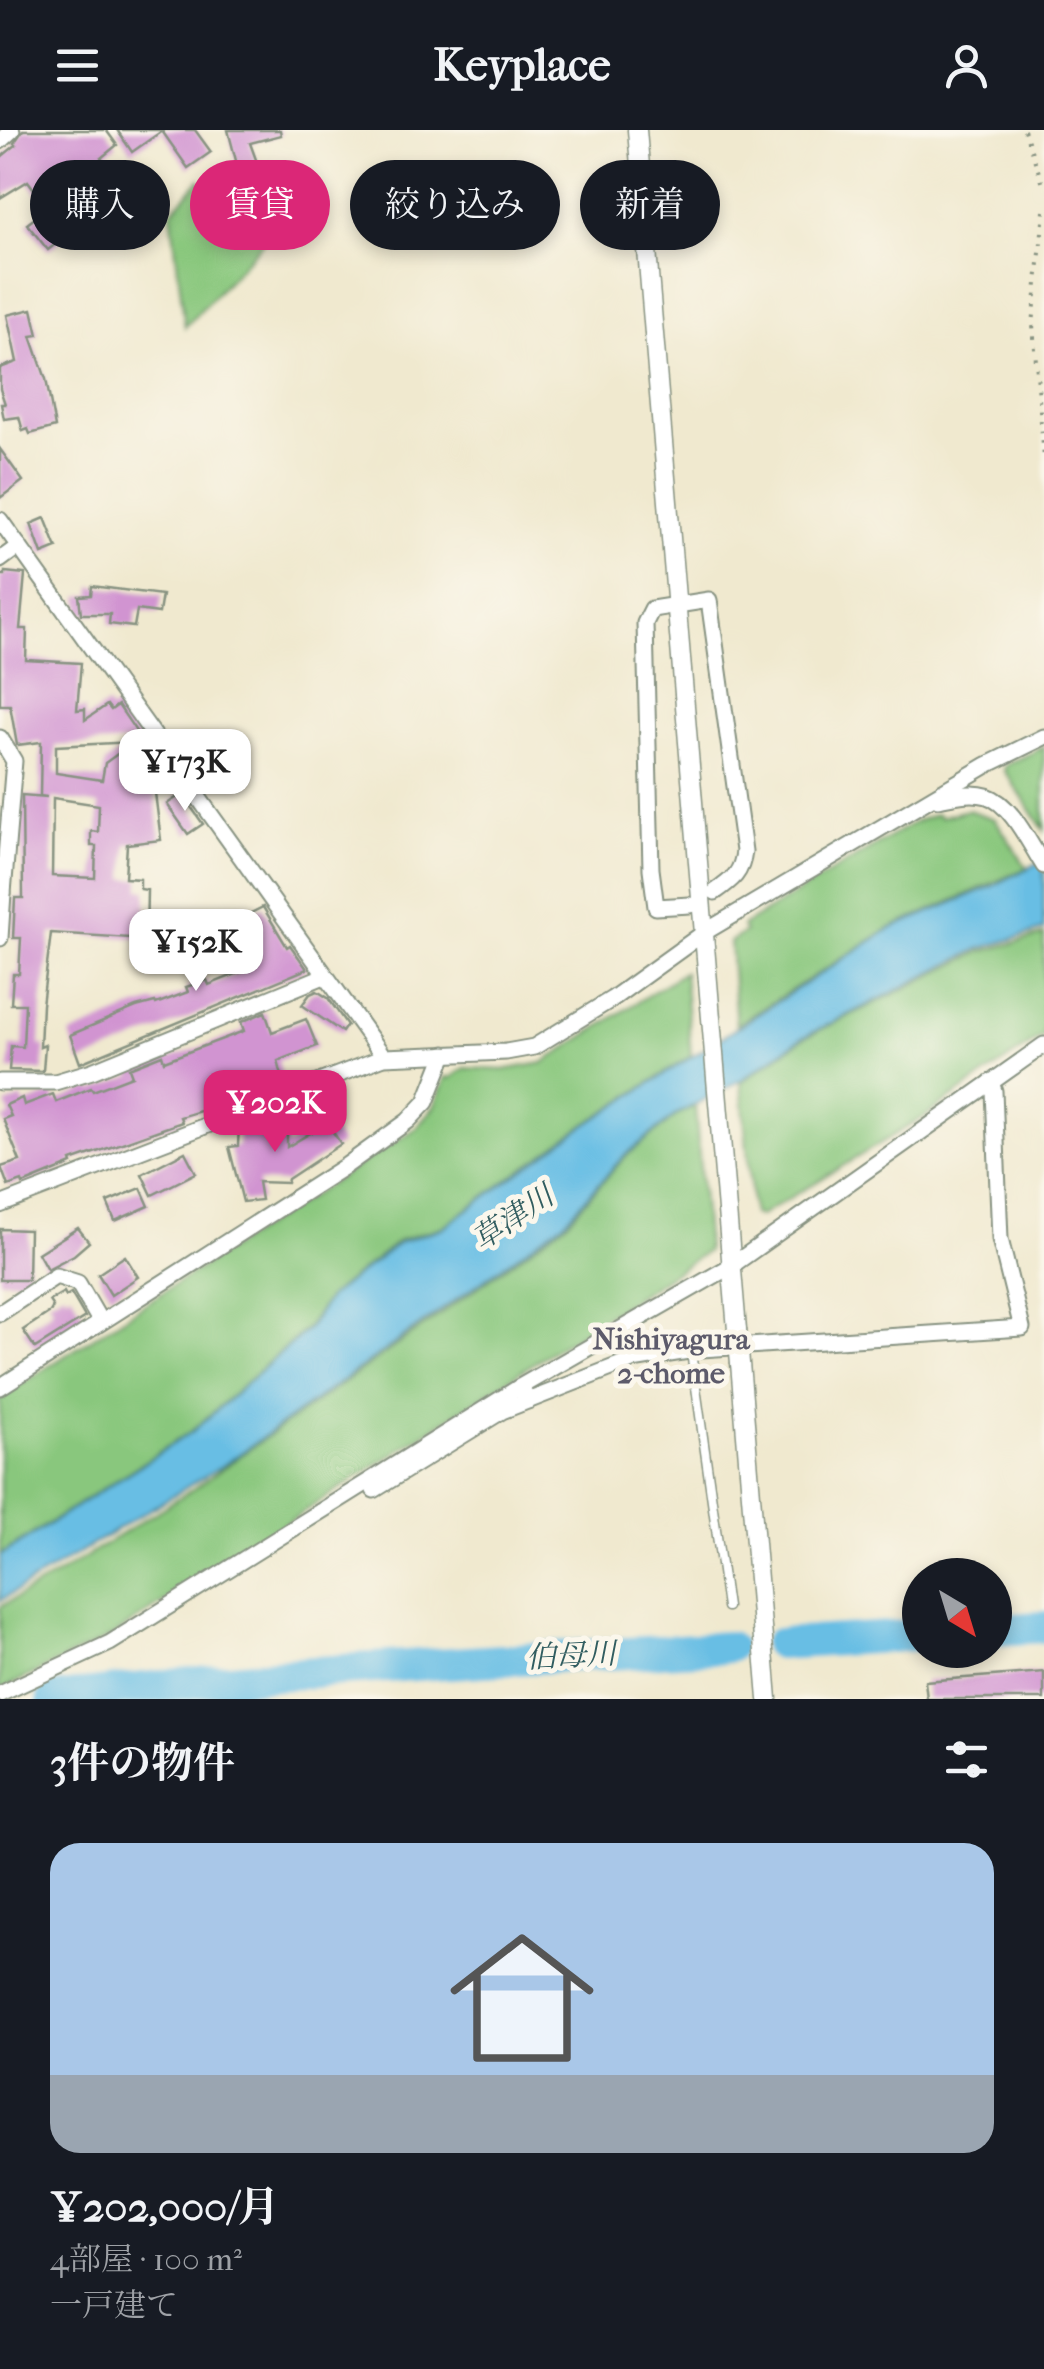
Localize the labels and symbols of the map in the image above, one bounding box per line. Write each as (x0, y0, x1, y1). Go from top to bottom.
pin: ¥173K (115, 729, 255, 814)
pin: ¥152K (126, 909, 266, 994)
pin: ¥202K (205, 1070, 345, 1155)
water label: 草津川 (466, 1177, 563, 1258)
district label: Nishiyagura 2-chome (592, 1322, 751, 1391)
north arrow (902, 1558, 1012, 1668)
water label: 伯母川 (525, 1636, 620, 1676)

